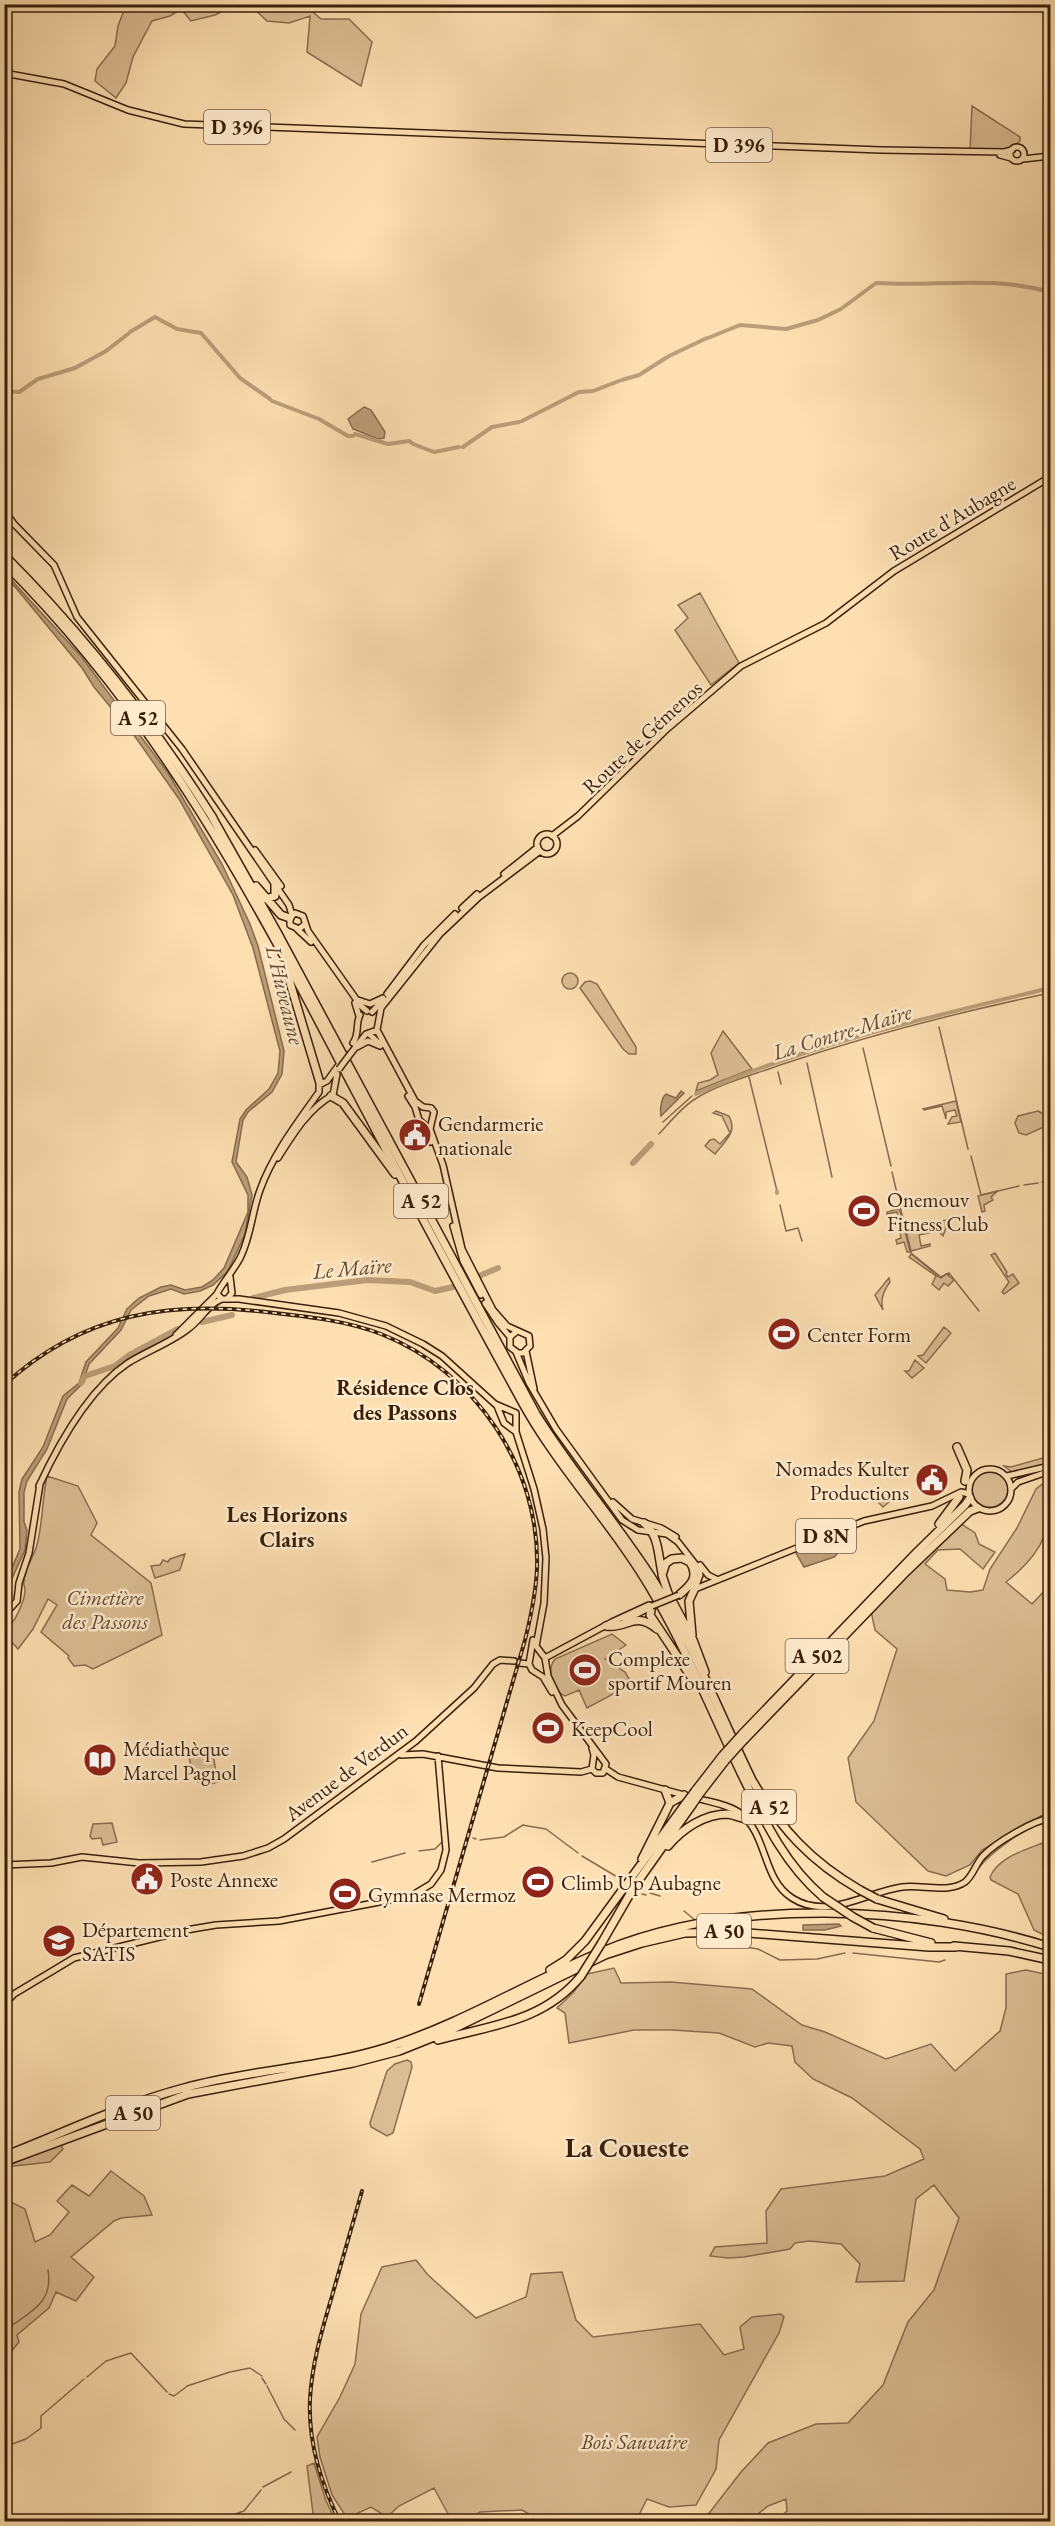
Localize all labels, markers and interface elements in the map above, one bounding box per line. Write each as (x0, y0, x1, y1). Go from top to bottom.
road number: D 396 (204, 110, 270, 144)
road number: D 396 (706, 128, 772, 162)
street label: Route d'Aubagne (884, 470, 1020, 566)
street label: Route de Gémenos (576, 674, 708, 800)
road number: A 52 (111, 701, 165, 735)
water label: L'Huveaune (258, 941, 312, 1048)
water label: La Contre-Maïre (768, 997, 916, 1067)
place label: Gendarmerie nationale (438, 1110, 543, 1161)
public building icon: Gendarmerie nationale (397, 1117, 433, 1153)
road number: A 52 (394, 1184, 448, 1218)
place label: Onemouv Fitness Club (887, 1186, 989, 1237)
sports icon: Onemouv Fitness Club (846, 1193, 882, 1229)
water label: Le Maïre (310, 1250, 393, 1286)
sports icon: Center Form (766, 1316, 802, 1352)
place label: Center Form (807, 1321, 911, 1348)
district label: Résidence Clos des Passons (336, 1373, 474, 1427)
place label: Nomades Kulter Productions (775, 1455, 909, 1506)
public building icon: Nomades Kulter Productions (914, 1462, 950, 1498)
district label: Les Horizons Clairs (227, 1500, 348, 1554)
road number: D 8N (796, 1519, 856, 1553)
park label: Cimetière des Passons (62, 1584, 148, 1635)
road number: A 502 (786, 1639, 848, 1673)
place label: Complexe sportif Mouren (608, 1645, 732, 1696)
sports icon: Complexe sportif Mouren (567, 1652, 603, 1688)
sports icon: KeepCool (530, 1710, 566, 1746)
place label: KeepCool (571, 1715, 653, 1742)
street label: Avenue de Verdun (278, 1717, 413, 1828)
place label: Médiathèque Marcel Pagnol (123, 1735, 237, 1786)
library icon: Médiathèque Marcel Pagnol (82, 1742, 118, 1778)
road number: A 52 (742, 1790, 796, 1824)
public building icon: Poste Annexe (129, 1861, 165, 1897)
sports icon: Climb Up Aubagne (520, 1864, 556, 1900)
place label: Poste Annexe (170, 1866, 278, 1893)
place label: Climb Up Aubagne (561, 1869, 721, 1896)
sports icon: Gymnase Mermoz (327, 1876, 363, 1912)
place label: Gymnase Mermoz (368, 1881, 516, 1908)
road number: A 50 (697, 1914, 751, 1948)
place label: Département SATIS (82, 1916, 189, 1967)
school or university icon: Département SATIS (41, 1923, 77, 1959)
road number: A 50 (106, 2096, 160, 2130)
district label: La Coueste (565, 2130, 689, 2165)
park label: Bois Sauvaire (580, 2428, 688, 2455)

